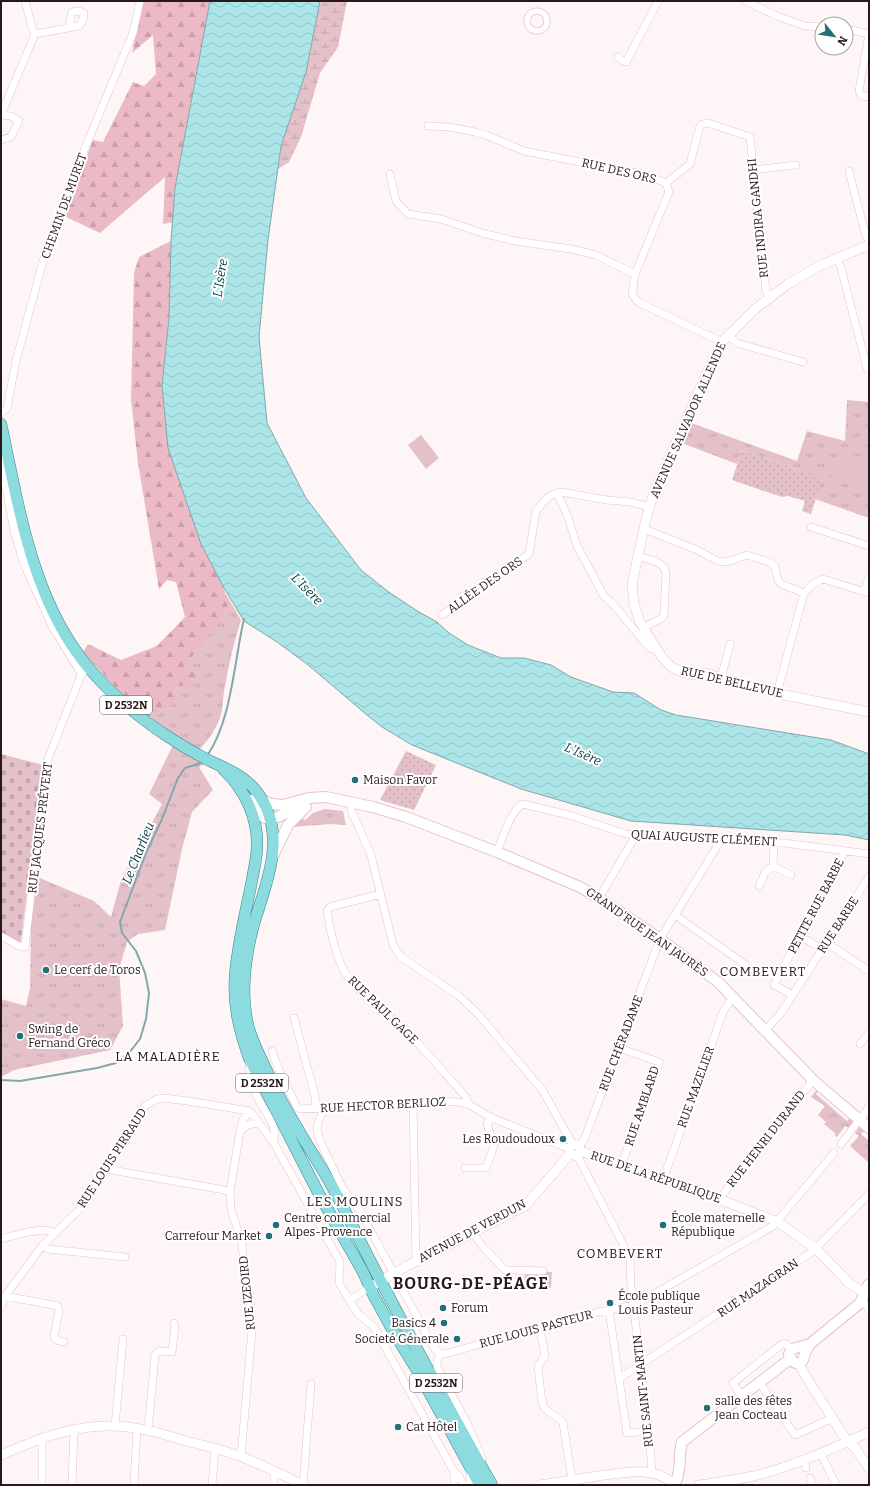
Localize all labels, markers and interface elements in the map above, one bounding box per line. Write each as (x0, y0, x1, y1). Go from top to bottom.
north arrow (814, 16, 854, 56)
text: N (834, 34, 850, 48)
street label: CHEMIN DE MURET (38, 151, 90, 261)
street label: RUE DES ORS (580, 156, 658, 186)
street label: RUE INDIRA GANDHI (745, 157, 771, 279)
water label: L'Isère (210, 257, 230, 298)
street label: AVENUE SALVADOR ALLENDE (647, 340, 729, 500)
street label: ALLÉE DES ORS (444, 553, 525, 616)
water label: L'Isère (288, 570, 326, 608)
street label: RUE DE BELLEVUE (679, 663, 785, 701)
road number: D 2532N (100, 696, 152, 714)
water label: L'Isère (562, 739, 604, 769)
street label: RUE JACQUES PRÉVERT (24, 761, 55, 894)
place label: Maison Favor (363, 773, 438, 787)
marker: Maison Favor (350, 775, 360, 785)
water label: Le Charlieu (119, 820, 157, 886)
street label: QUAI AUGUSTE CLÉMENT (630, 826, 778, 849)
street label: PETITE RUE BARBE (785, 856, 847, 956)
street label: GRAND'RUE JEAN JAURÈS (583, 884, 711, 979)
street label: RUE BARBE (814, 894, 862, 956)
place label: Le cerf de Toros (54, 963, 141, 977)
district label: COMBEVERT (720, 964, 806, 979)
marker: Le cerf de Toros (41, 965, 51, 975)
street label: RUE PAUL GAGE (345, 973, 421, 1047)
street label: RUE CHÉRADAME (595, 993, 646, 1093)
place label: Swing de Fernand Gréco (28, 1022, 111, 1050)
marker: Swing de Fernand Gréco (15, 1031, 25, 1041)
street label: RUE MAZELIER (675, 1044, 717, 1130)
district label: LA MALADIÈRE (115, 1049, 221, 1064)
street label: RUE AMBLARD (622, 1064, 662, 1148)
road number: D 2532N (236, 1074, 288, 1092)
street label: RUE HENRI DURAND (724, 1088, 808, 1190)
street label: RUE HECTOR BERLIOZ (320, 1095, 446, 1115)
street label: RUE LOUIS PIRRAUD (75, 1105, 149, 1211)
place label: Les Roudoudoux (462, 1132, 555, 1146)
marker: Les Roudoudoux (558, 1134, 568, 1144)
street label: RUE DE LA RÉPUBLIQUE (589, 1147, 723, 1206)
district label: LES MOULINS (306, 1194, 404, 1209)
street label: AVENUE DE VERDUN (416, 1196, 529, 1265)
place label: École maternelle République (671, 1210, 765, 1239)
place label: Centre commercial Alpes-Provence (284, 1211, 391, 1239)
marker: Centre commercial Alpes-Provence (271, 1220, 281, 1230)
marker: École maternelle République (658, 1220, 668, 1230)
place label: Carrefour Market (165, 1229, 262, 1243)
marker: Carrefour Market (264, 1231, 274, 1241)
district label: COMBEVERT (577, 1246, 663, 1261)
street label: RUE IZEOIRD (236, 1255, 258, 1331)
street label: RUE MAZAGRAN (715, 1255, 802, 1320)
district label: BOURG-DE-PÉAGE (393, 1272, 549, 1293)
place label: École publique Louis Pasteur (618, 1288, 700, 1317)
marker: École publique Louis Pasteur (605, 1298, 615, 1308)
place label: Forum (451, 1301, 489, 1315)
marker: Forum (438, 1303, 448, 1313)
street label: RUE LOUIS PASTEUR (478, 1307, 594, 1351)
place label: Basics 4 (391, 1316, 436, 1330)
marker: Basics 4 (439, 1318, 449, 1328)
place label: Societé Génerale (355, 1332, 449, 1346)
street label: RUE SAINT-MARTIN (630, 1333, 656, 1448)
marker: Societé Génerale (452, 1334, 462, 1344)
road number: D 2532N (410, 1374, 462, 1392)
place label: salle des fêtes Jean Cocteau (714, 1394, 792, 1422)
marker: salle des fêtes Jean Cocteau (702, 1403, 712, 1413)
place label: Cat Hôtel (406, 1420, 458, 1434)
marker: Cat Hôtel (393, 1422, 403, 1432)

